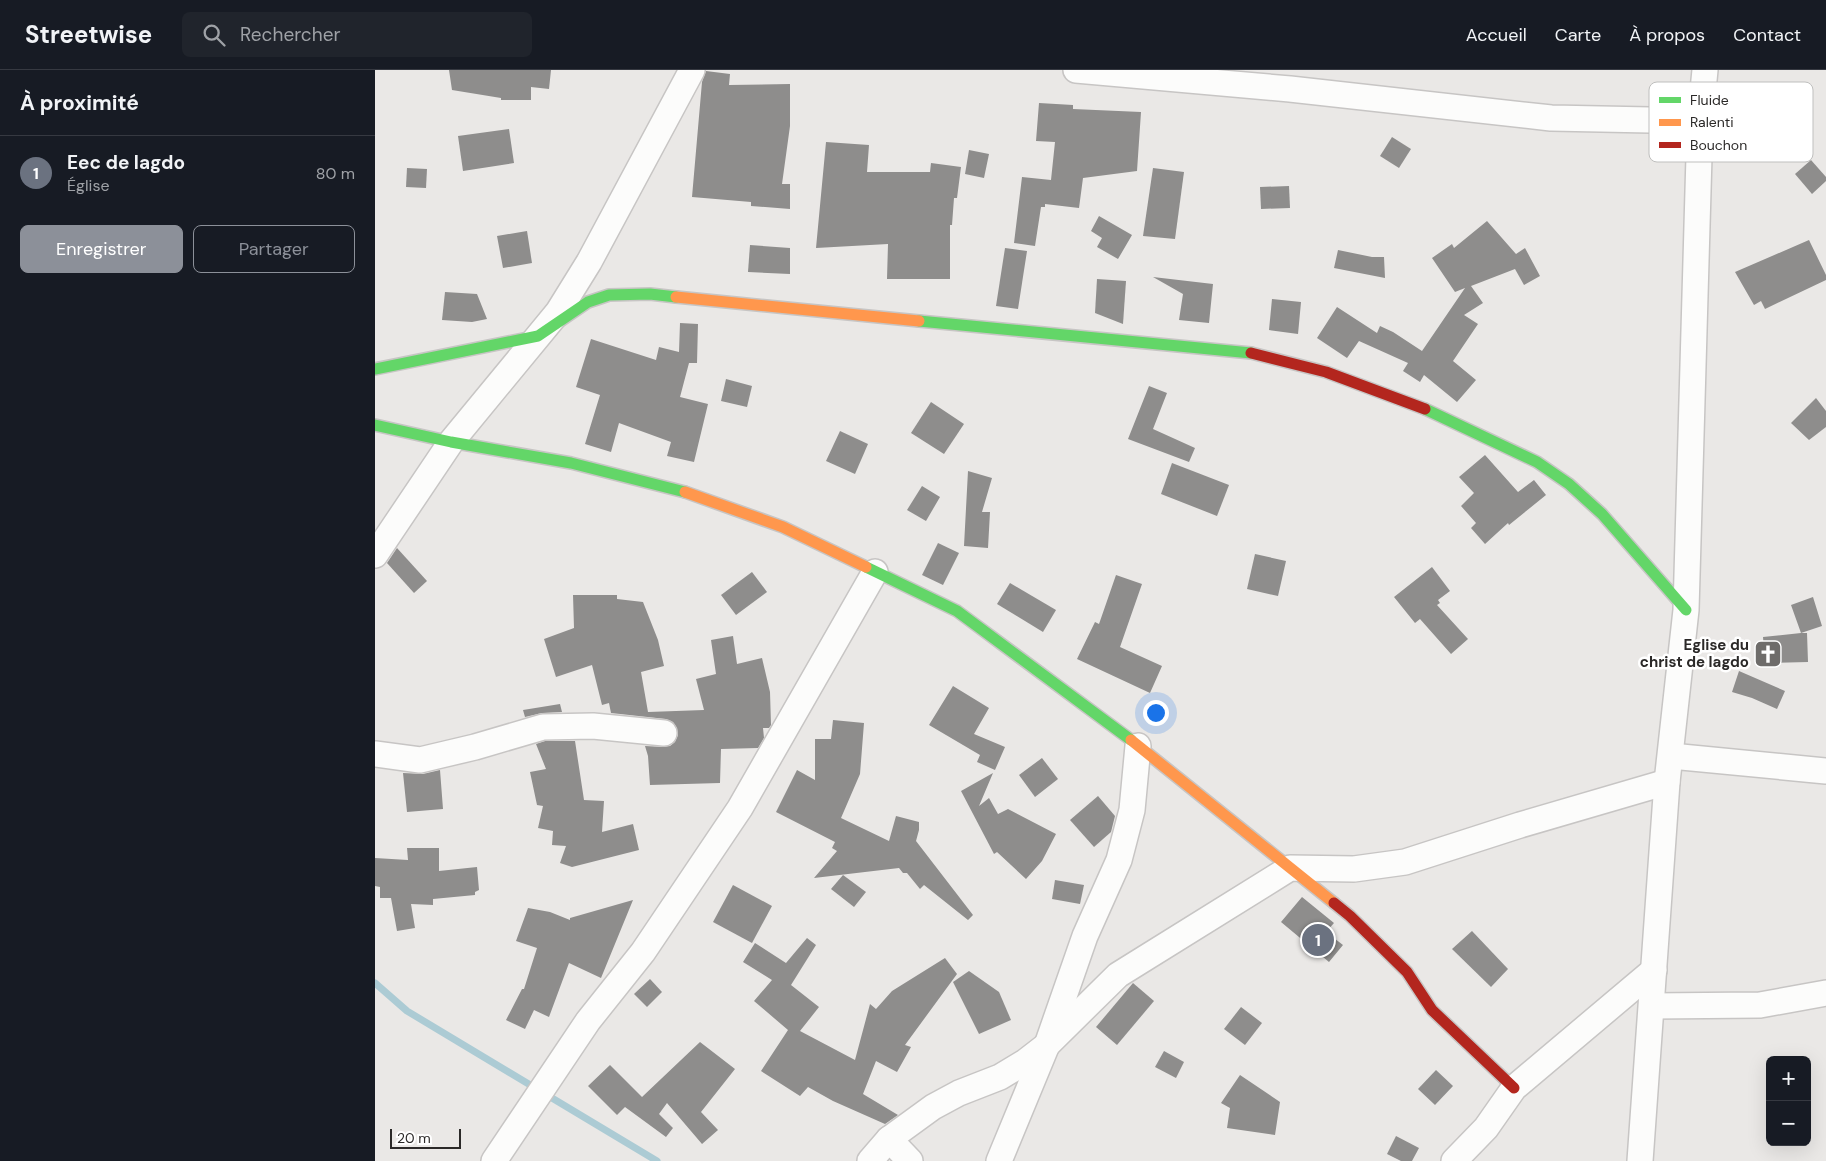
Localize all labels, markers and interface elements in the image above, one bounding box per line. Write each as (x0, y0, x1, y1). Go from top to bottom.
search box (182, 12, 532, 57)
text: Streetwise (25, 19, 152, 50)
icon: search (200, 21, 228, 49)
text: Rechercher (240, 22, 341, 47)
text: Accueil (1466, 23, 1527, 47)
text: Carte (1555, 23, 1601, 47)
text: À propos (1629, 23, 1705, 47)
text: Contact (1733, 23, 1801, 47)
legend (1649, 82, 1813, 162)
text: À proximité (20, 89, 139, 117)
text: Fluide (1690, 91, 1729, 109)
text: Ralenti (1690, 113, 1734, 131)
text: Bouchon (1690, 136, 1747, 154)
text: Eec de lagdo (67, 150, 185, 175)
text: 1 (33, 163, 39, 184)
text: 80 m (316, 163, 355, 184)
text: Église (67, 175, 110, 196)
button: Enregistrer (20, 225, 183, 273)
button: Partager (193, 225, 355, 273)
place label: Eglise du christ de lagdo (1640, 635, 1749, 672)
church icon: Eglise du christ de lagdo (1753, 639, 1783, 669)
your location (1143, 700, 1169, 726)
pin: 1 (1302, 921, 1334, 959)
map controls (1766, 1056, 1811, 1146)
button: + (1766, 1056, 1811, 1101)
button: − (1766, 1101, 1811, 1146)
scale bar (390, 1126, 461, 1149)
text: 20 m (397, 1129, 431, 1147)

